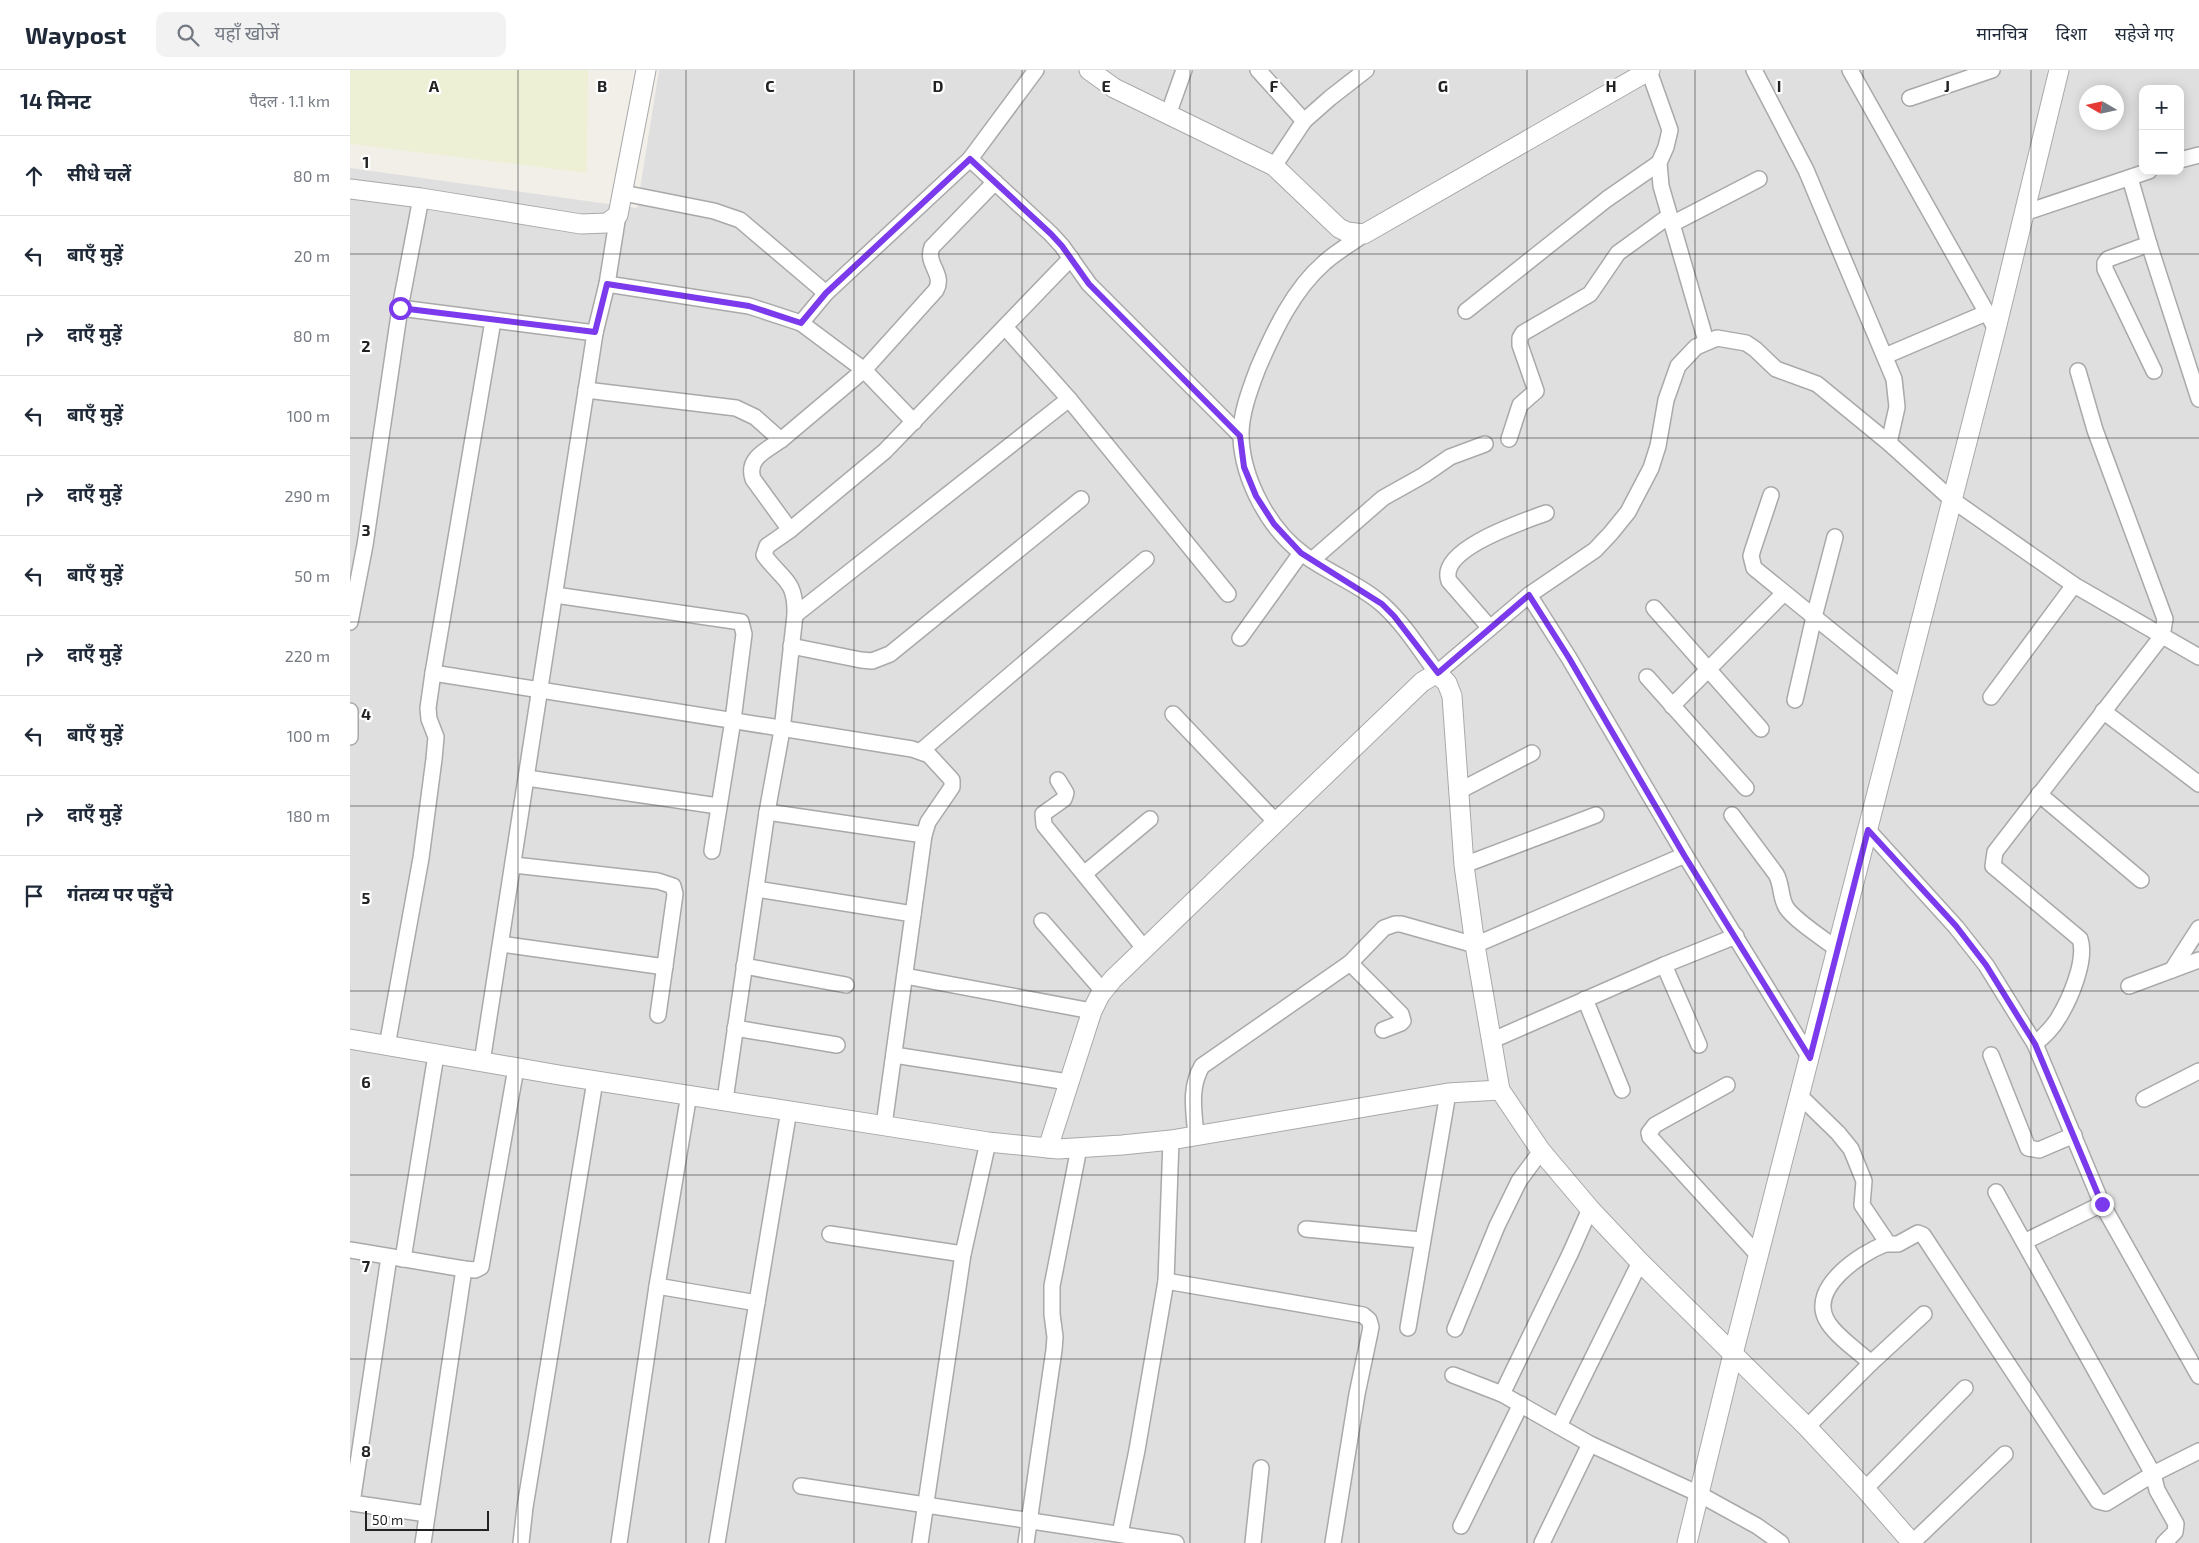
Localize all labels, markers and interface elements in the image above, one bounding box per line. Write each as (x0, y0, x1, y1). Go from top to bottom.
search box (156, 12, 506, 57)
text: Waypost (25, 20, 126, 49)
icon: search (174, 21, 202, 49)
text: यहाँ खोजें (214, 21, 279, 44)
text: मानचित्र (1976, 22, 2028, 44)
text: दिशा (2056, 22, 2087, 44)
text: सहेजे गए (2115, 22, 2174, 44)
text: A (429, 76, 440, 95)
text: B (597, 76, 607, 95)
text: C (765, 76, 775, 95)
text: D (933, 76, 944, 95)
text: E (1101, 76, 1111, 95)
text: F (1270, 76, 1279, 95)
text: G (1438, 76, 1448, 95)
text: H (1605, 76, 1617, 95)
text: I (1777, 76, 1781, 95)
text: J (1944, 76, 1950, 95)
north arrow (2079, 85, 2124, 130)
map controls (2139, 85, 2184, 175)
button: + (2139, 85, 2184, 130)
text: 14 मिनट (20, 88, 91, 113)
text: पैदल · 1.1 km (249, 91, 330, 110)
button: − (2139, 130, 2184, 175)
text: 1 (363, 152, 369, 171)
icon: ahead (20, 162, 48, 190)
text: सीधे चलें (67, 162, 131, 185)
text: 80 m (293, 166, 330, 185)
icon: left (20, 242, 48, 270)
text: बाएँ मुड़ें (67, 242, 123, 265)
text: 20 m (294, 246, 330, 265)
route start (389, 297, 412, 320)
icon: right (20, 322, 48, 350)
text: दाएँ मुड़ें (67, 322, 122, 345)
text: 80 m (293, 326, 330, 345)
text: 2 (361, 336, 371, 355)
icon: left (20, 402, 48, 430)
text: बाएँ मुड़ें (67, 402, 123, 425)
text: 100 m (287, 406, 330, 425)
icon: right (20, 482, 48, 510)
text: दाएँ मुड़ें (67, 482, 122, 505)
text: 290 m (285, 486, 330, 505)
text: 3 (361, 520, 371, 539)
icon: left (20, 562, 48, 590)
text: बाएँ मुड़ें (67, 562, 123, 585)
text: 50 m (294, 566, 330, 585)
icon: right (20, 642, 48, 670)
text: दाएँ मुड़ें (67, 642, 122, 665)
text: 220 m (285, 646, 330, 665)
text: 4 (361, 704, 371, 723)
icon: left (20, 722, 48, 750)
text: बाएँ मुड़ें (67, 722, 123, 745)
text: 100 m (287, 726, 330, 745)
icon: right (20, 802, 48, 830)
text: दाएँ मुड़ें (67, 802, 122, 825)
text: 180 m (287, 806, 330, 825)
icon: arrive (20, 882, 48, 910)
text: गंतव्य पर पहुँचे (67, 882, 173, 905)
text: 5 (362, 888, 371, 907)
text: 6 (361, 1072, 371, 1091)
route end (2091, 1193, 2114, 1216)
text: 7 (362, 1256, 371, 1275)
text: 8 (361, 1441, 371, 1460)
scale bar (365, 1508, 489, 1531)
text: 50 m (372, 1511, 403, 1528)

